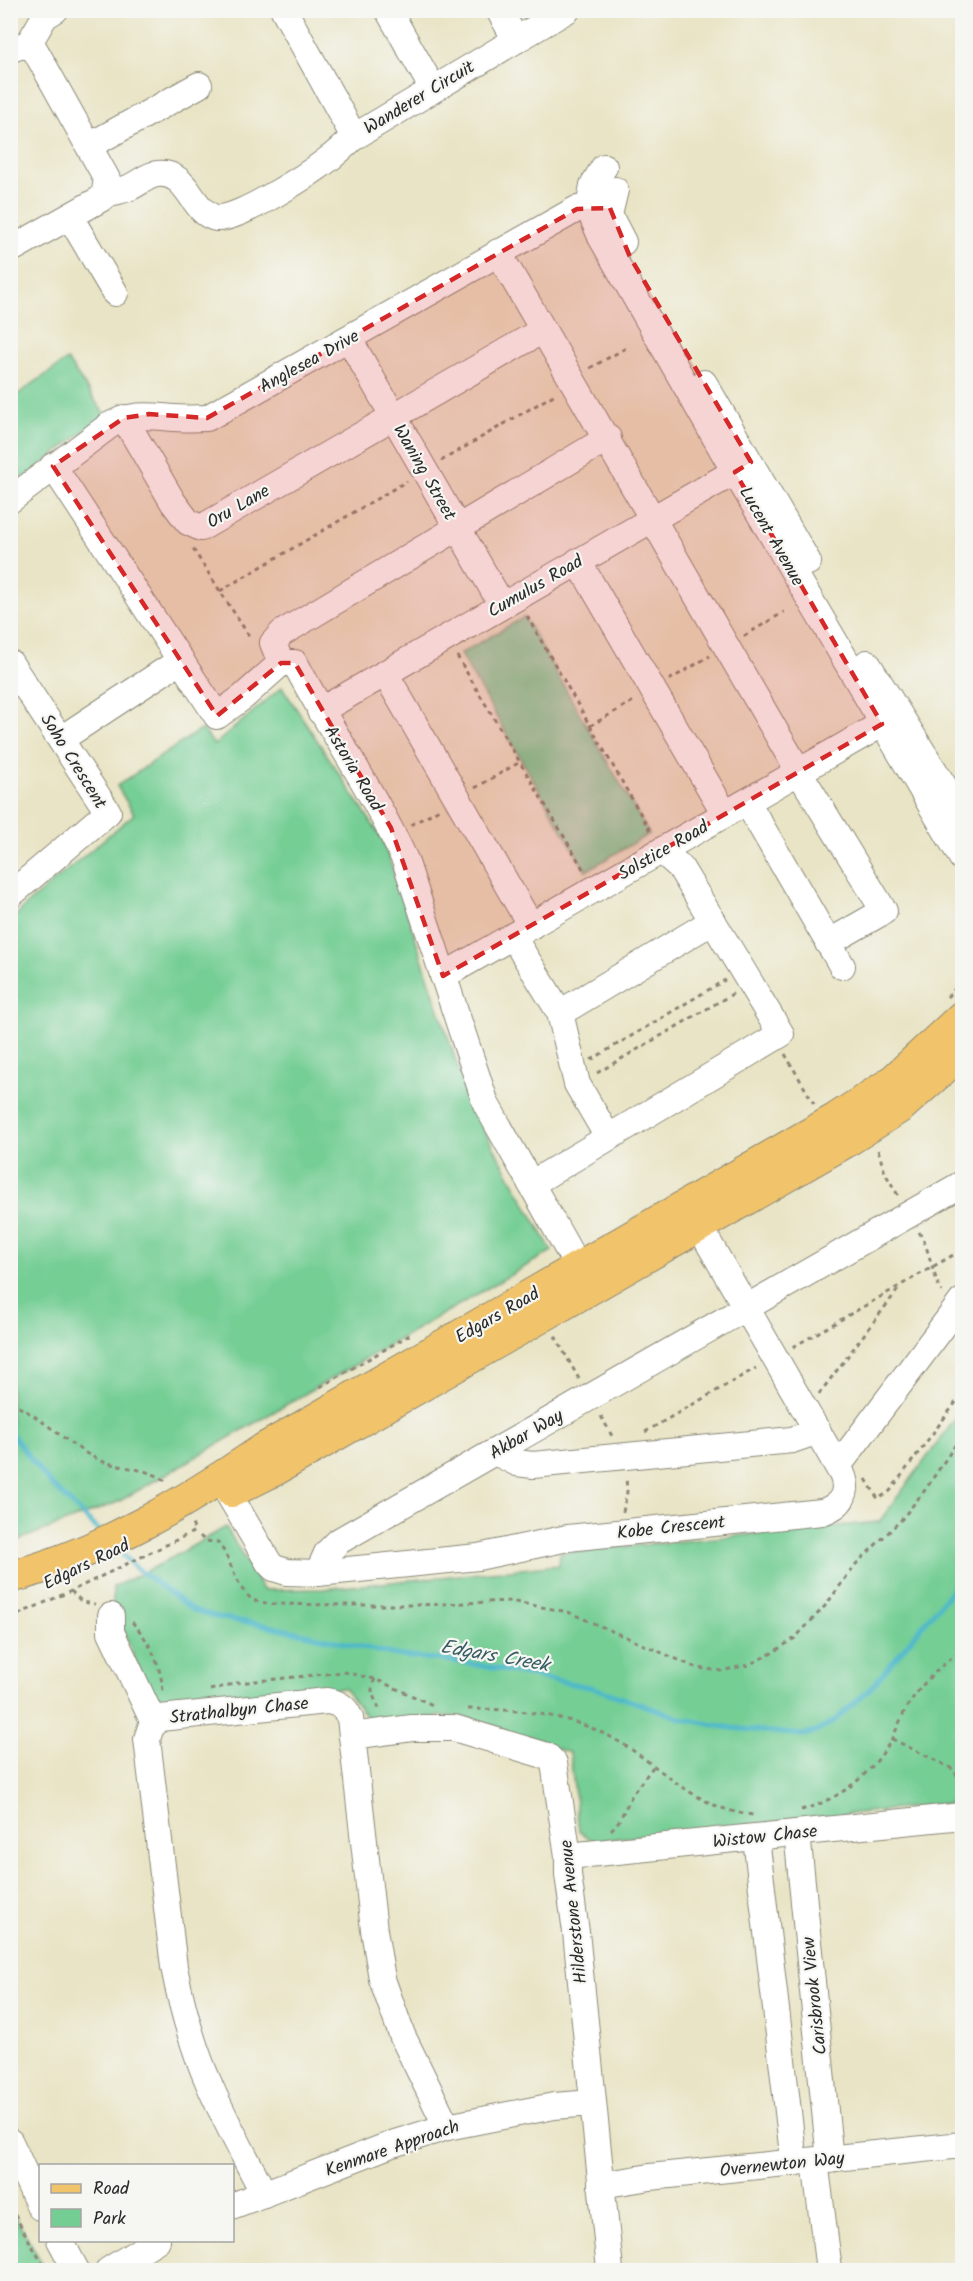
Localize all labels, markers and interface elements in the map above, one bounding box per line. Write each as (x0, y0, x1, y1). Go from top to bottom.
street label: Wanderer Circuit (359, 53, 482, 143)
street label: Anglesea Drive (254, 323, 365, 402)
street label: Waning Street (384, 419, 464, 527)
street label: Oru Lane (202, 478, 276, 537)
street label: Lucent Avenue (730, 481, 811, 592)
street label: Cumulus Road (482, 548, 590, 626)
street label: Soho Crescent (32, 708, 114, 816)
street label: Astoria Road (316, 720, 390, 818)
street label: Solstice Road (613, 813, 715, 889)
street label: Edgars Road (450, 1280, 546, 1352)
street label: Akbar Way (484, 1402, 570, 1468)
street label: Kobe Crescent (616, 1508, 728, 1549)
street label: Edgars Road (38, 1531, 136, 1599)
water label: Edgars Creek (438, 1632, 554, 1683)
street label: Strathalbyn Chase (168, 1690, 310, 1733)
street label: Wistow Chase (711, 1818, 819, 1857)
street label: Hilderstone Avenue (553, 1838, 596, 1985)
street label: Carisbrook View (795, 1934, 836, 2056)
street label: Kenmare Approach (321, 2113, 464, 2186)
street label: Overnewton Way (718, 2144, 847, 2186)
legend (39, 2164, 234, 2242)
text: Road (93, 2175, 130, 2204)
text: Park (93, 2205, 126, 2234)

